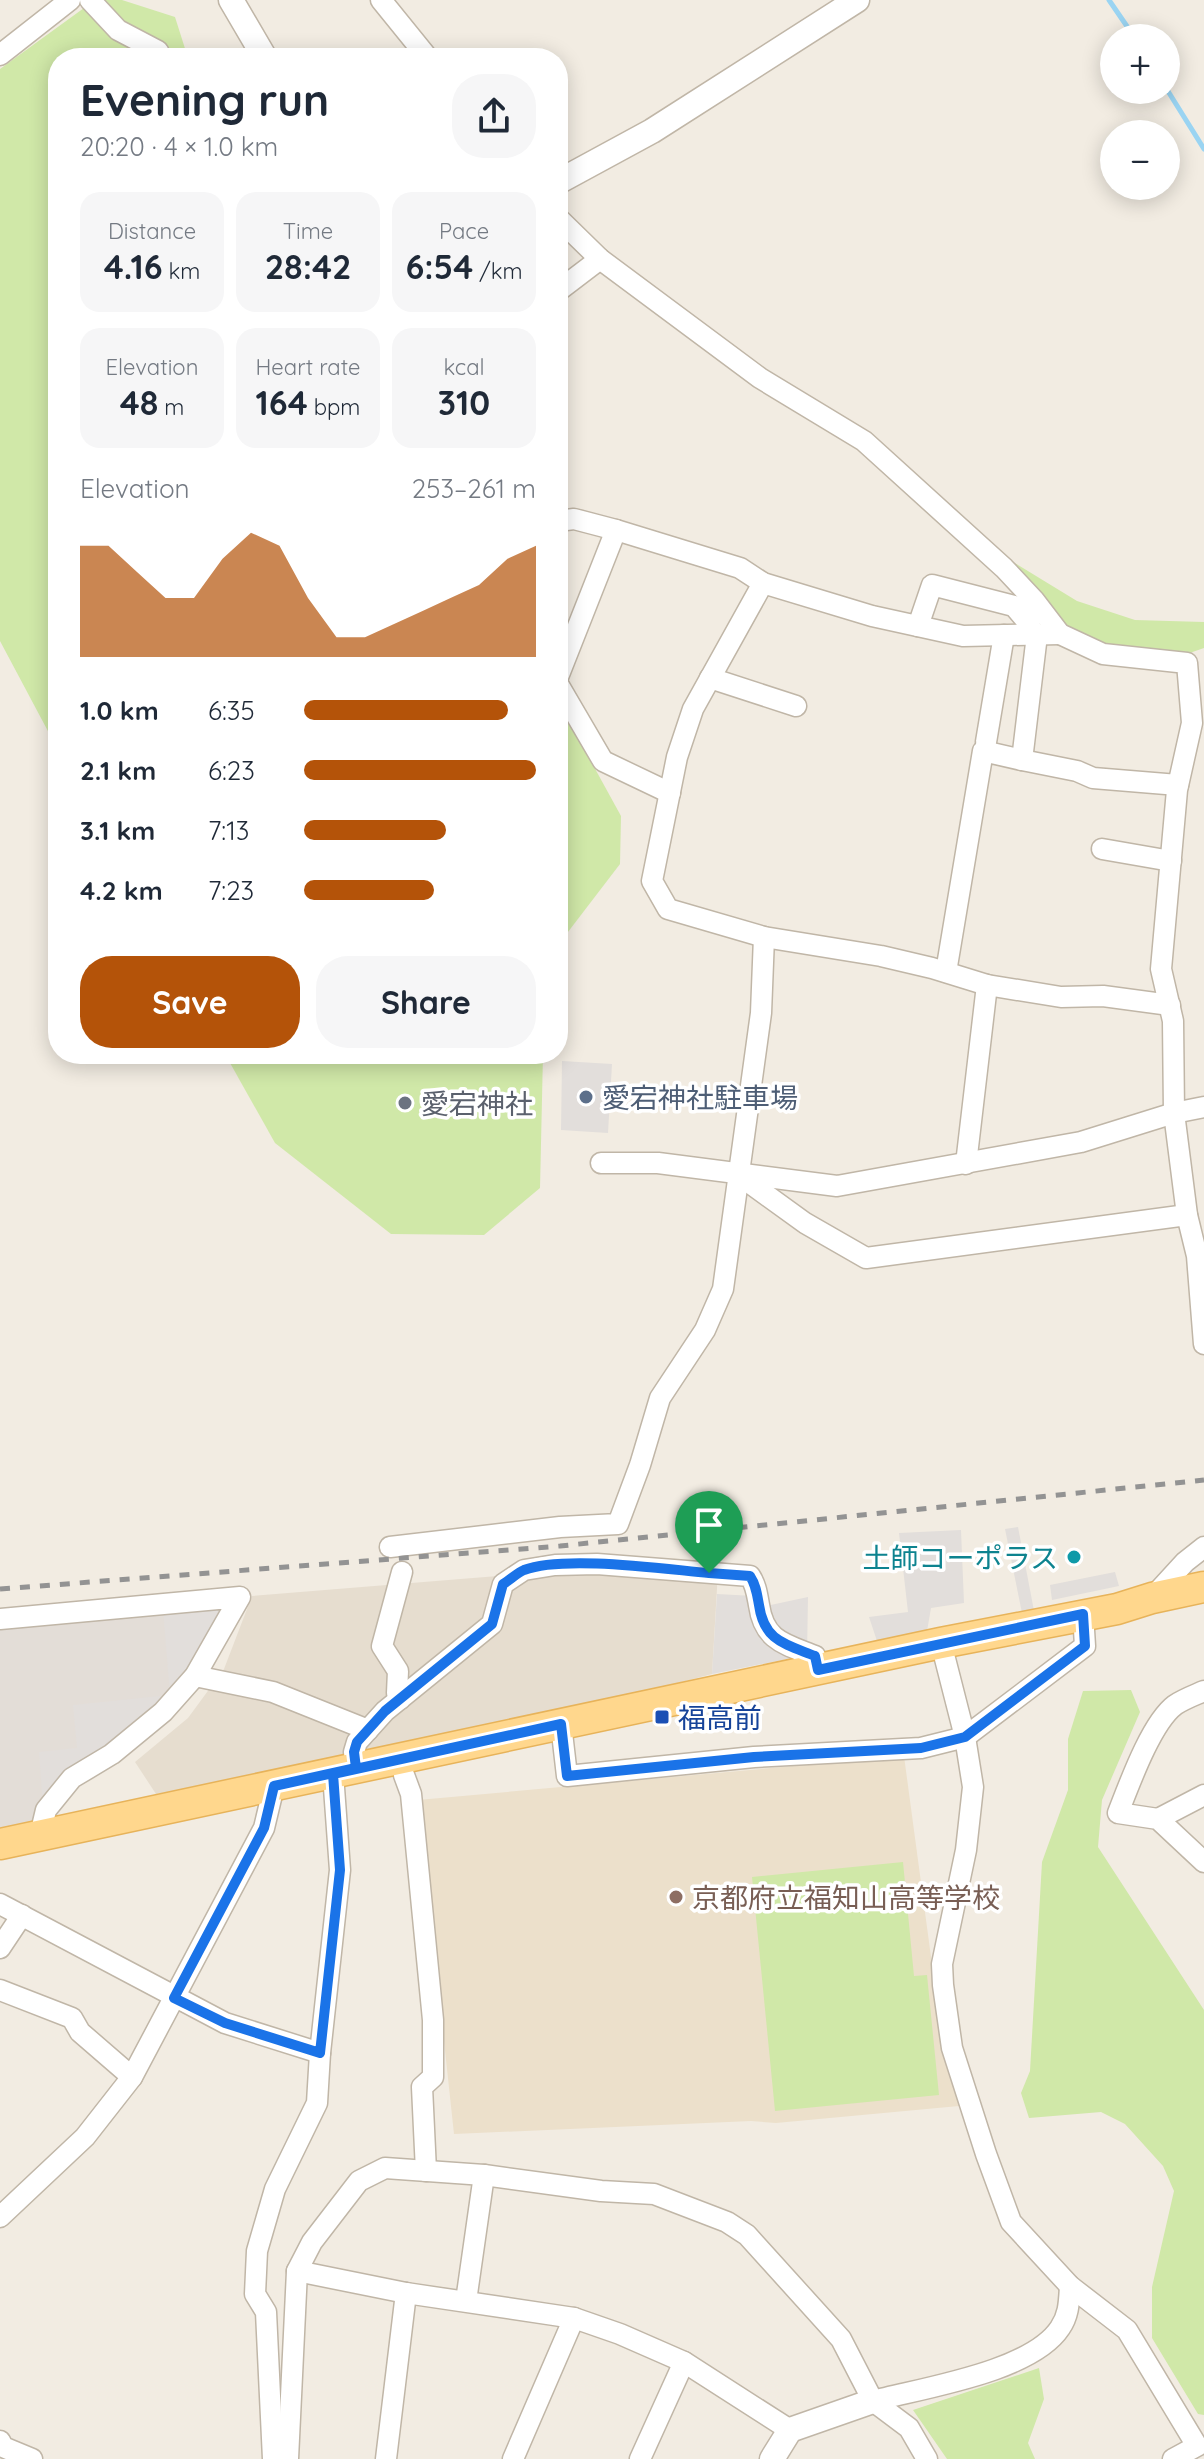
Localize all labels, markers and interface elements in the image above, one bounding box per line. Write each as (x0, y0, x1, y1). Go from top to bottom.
map controls (1100, 24, 1180, 200)
button: + (1100, 24, 1180, 104)
text: Evening run (80, 72, 329, 127)
button: share (452, 74, 536, 158)
button: − (1100, 120, 1180, 200)
text: 20:20 · 4 × 1.0 km (80, 130, 278, 163)
text: Distance (108, 217, 196, 245)
text: Time (283, 217, 333, 245)
text: Pace (439, 217, 489, 245)
text: 4.16 (104, 245, 162, 288)
text: 28:42 (265, 245, 351, 288)
text: 6:54 (406, 245, 473, 288)
text: km (162, 257, 200, 285)
text: /km (473, 257, 523, 285)
text: Elevation (106, 353, 198, 381)
text: Heart rate (256, 353, 360, 381)
text: kcal (443, 353, 485, 381)
text: 48 (120, 381, 158, 424)
text: 164 (256, 381, 308, 424)
text: 310 (438, 381, 490, 424)
text: m (158, 393, 184, 421)
text: bpm (308, 393, 360, 421)
text: Elevation (80, 472, 190, 505)
text: 253–261 m (412, 472, 536, 505)
text: 1.0 km (80, 694, 159, 727)
text: 6:35 (208, 694, 255, 727)
text: 2.1 km (80, 754, 156, 787)
text: 6:23 (208, 754, 255, 787)
text: 3.1 km (80, 814, 155, 847)
text: 7:13 (208, 814, 249, 847)
text: 4.2 km (80, 874, 163, 907)
text: 7:23 (208, 874, 254, 907)
button: Save (80, 956, 300, 1048)
button: Share (316, 956, 536, 1048)
place label: 愛宕神社駐車場 (602, 1080, 798, 1115)
place label: 愛宕神社 (421, 1086, 533, 1121)
marker: 愛宕神社駐車場 (577, 1088, 595, 1106)
marker: 愛宕神社 (396, 1094, 414, 1112)
pin (675, 1491, 743, 1573)
icon: arrive (687, 1503, 731, 1547)
place label: 土師コーポラス (863, 1540, 1058, 1575)
marker: 土師コーポラス (1065, 1548, 1083, 1566)
place label: 福高前 (678, 1700, 762, 1735)
marker: 福高前 (653, 1708, 671, 1726)
place label: 京都府立福知山高等学校 (692, 1880, 1000, 1915)
marker: 京都府立福知山高等学校 (667, 1888, 685, 1906)

